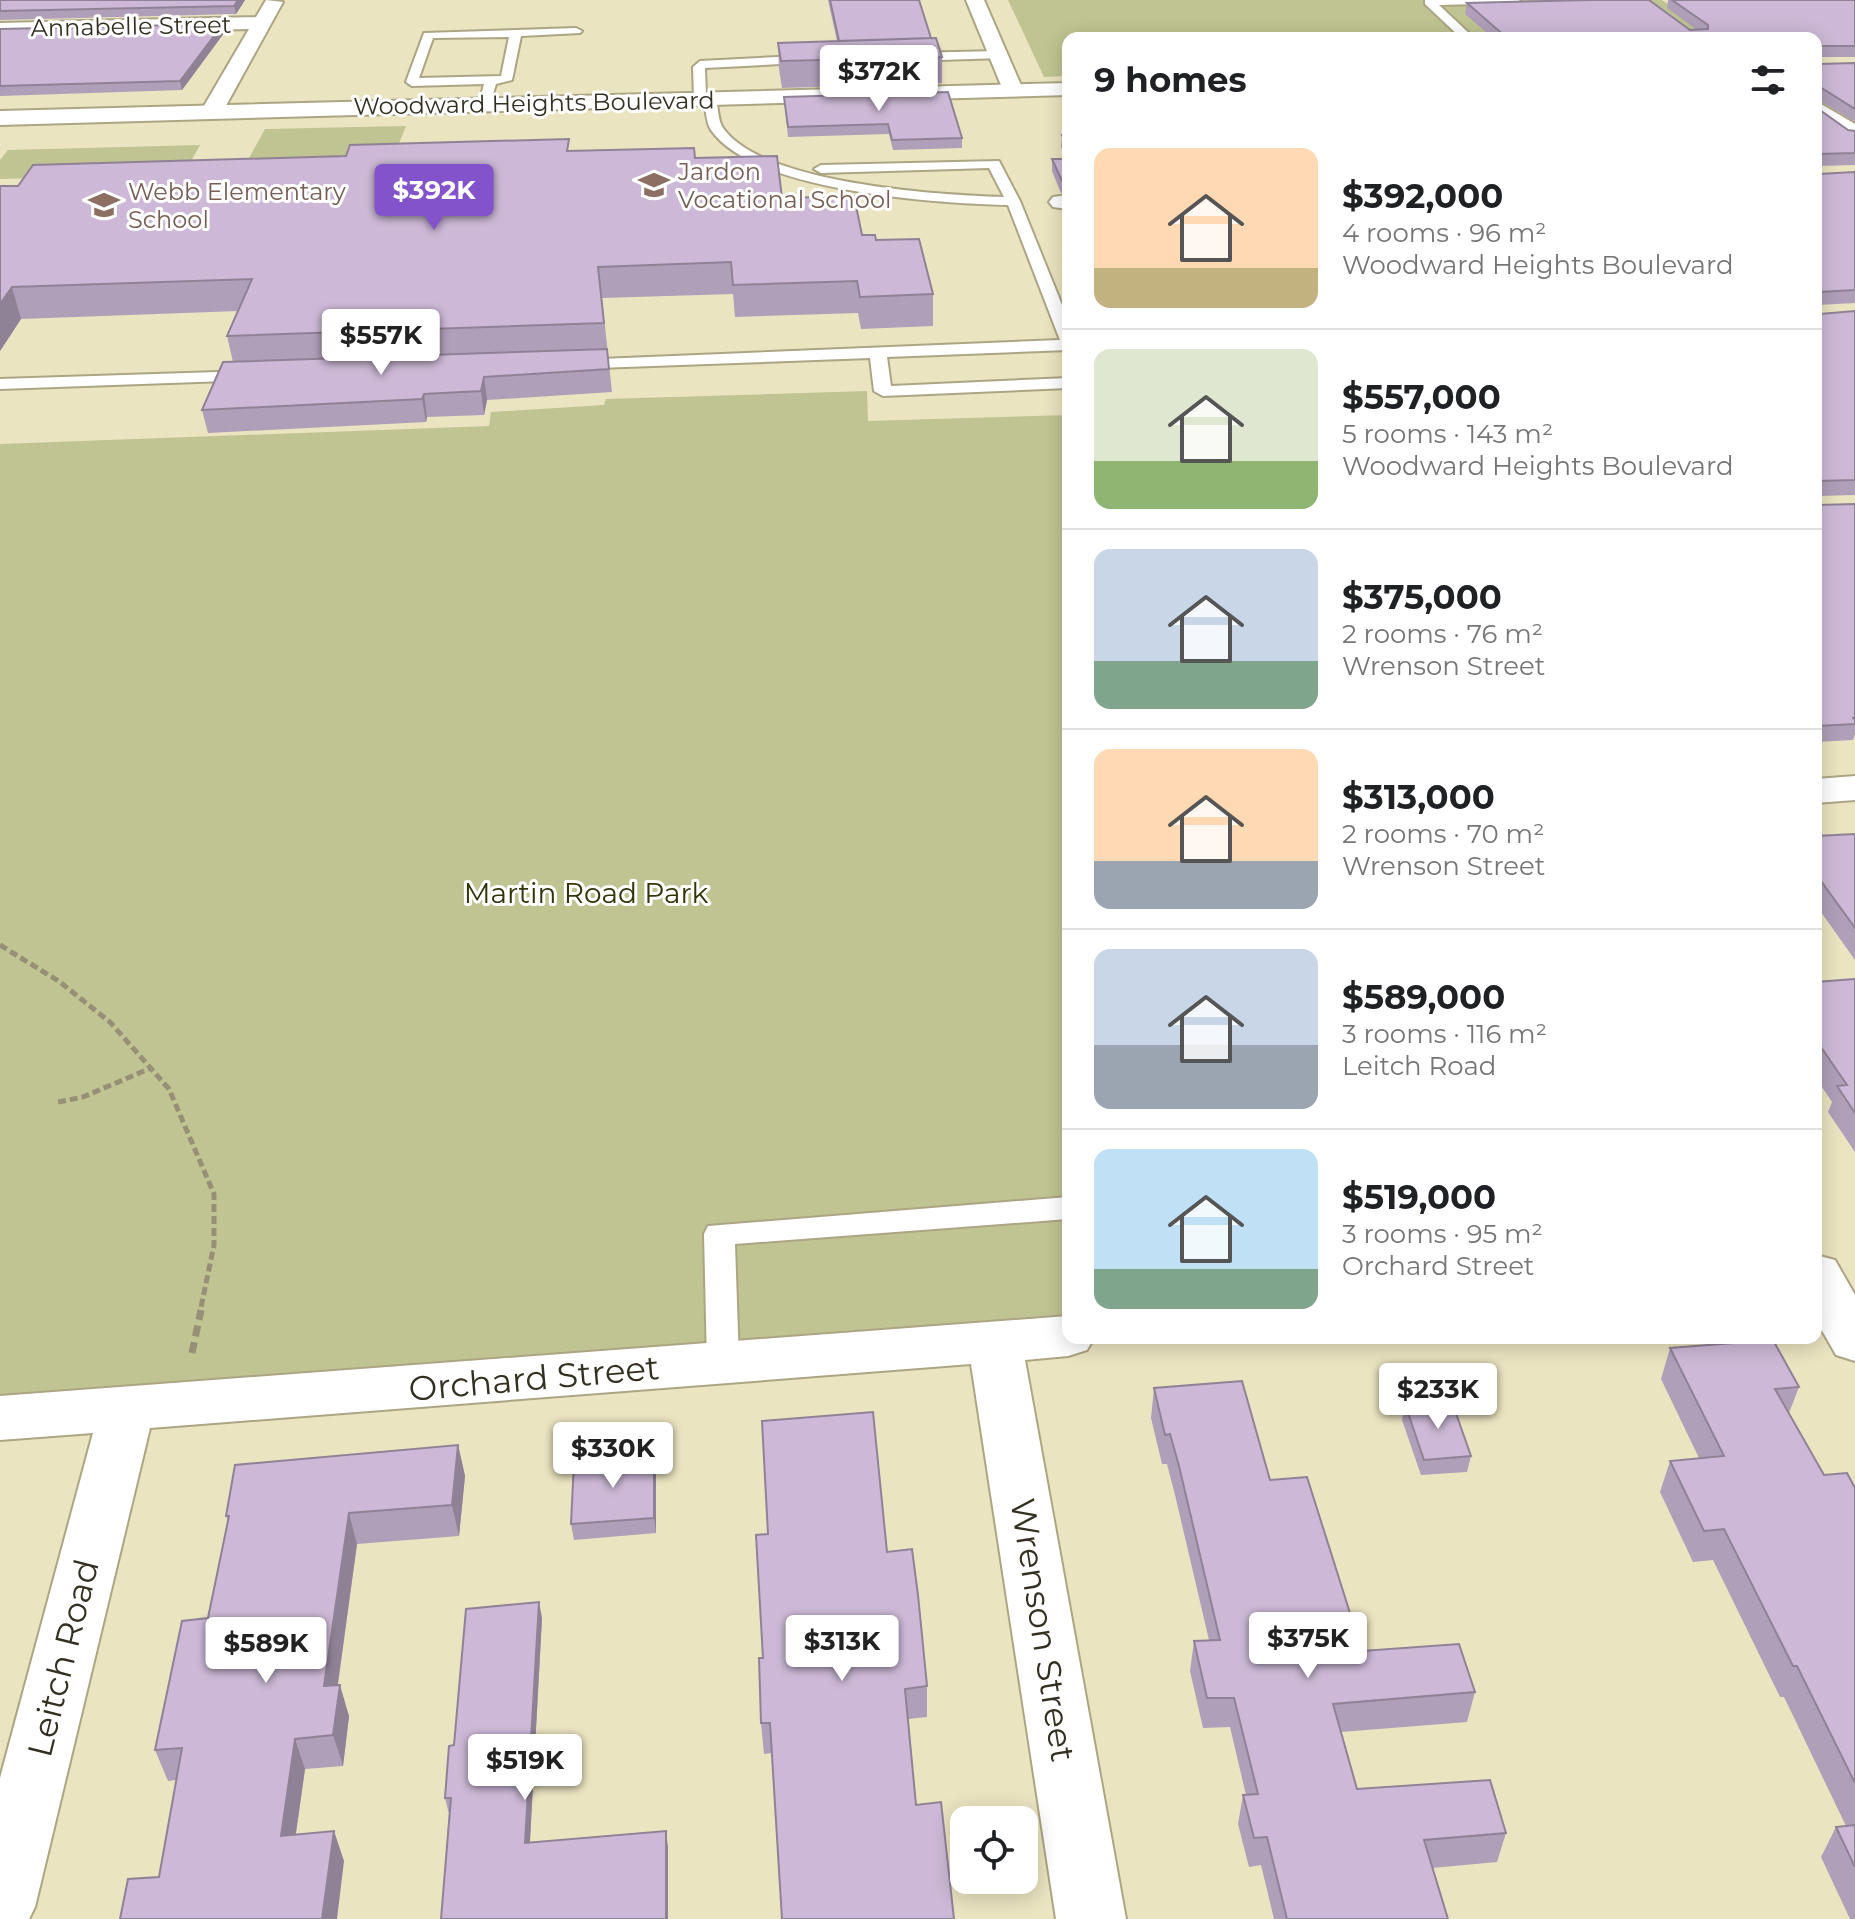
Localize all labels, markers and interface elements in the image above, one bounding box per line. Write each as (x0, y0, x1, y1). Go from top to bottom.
street label: Annabelle Street (30, 10, 232, 42)
pin: $372K (823, 45, 935, 113)
text: $372K (838, 55, 920, 87)
icon: filters (1746, 58, 1790, 102)
text: 9 homes (1094, 59, 1247, 101)
street label: Woodward Heights Boulevard (353, 85, 715, 121)
place label: Jardon Vocational School (677, 157, 891, 214)
pin: $392K (378, 164, 490, 232)
school or university icon: Jardon Vocational School (637, 168, 671, 202)
text: $392K (393, 174, 475, 206)
text: $392,000 (1342, 175, 1503, 217)
place label: Webb Elementary School (128, 177, 346, 234)
icon: home (1158, 180, 1254, 276)
school or university icon: Webb Elementary School (87, 188, 121, 222)
text: 4 rooms · 96 m² (1342, 217, 1546, 249)
text: Woodward Heights Boulevard (1342, 249, 1734, 281)
pin: $557K (325, 309, 437, 377)
text: $557K (340, 319, 422, 351)
text: $557,000 (1342, 376, 1501, 418)
icon: home (1158, 381, 1254, 477)
text: 5 rooms · 143 m² (1342, 418, 1553, 450)
text: Woodward Heights Boulevard (1342, 450, 1734, 482)
text: $375,000 (1342, 576, 1502, 618)
icon: home (1158, 581, 1254, 677)
text: 2 rooms · 76 m² (1342, 618, 1543, 650)
text: Wrenson Street (1342, 650, 1545, 682)
text: $313,000 (1342, 776, 1495, 818)
icon: home (1158, 781, 1254, 877)
text: 2 rooms · 70 m² (1342, 818, 1544, 850)
text: Wrenson Street (1342, 850, 1545, 882)
park label: Martin Road Park (464, 876, 709, 910)
text: $589,000 (1342, 976, 1505, 1018)
icon: home (1158, 981, 1254, 1077)
text: 3 rooms · 116 m² (1342, 1018, 1547, 1050)
text: Leitch Road (1342, 1050, 1496, 1082)
text: $519,000 (1342, 1176, 1496, 1218)
icon: home (1158, 1181, 1254, 1277)
text: 3 rooms · 95 m² (1342, 1218, 1543, 1250)
text: Orchard Street (1342, 1250, 1534, 1282)
street label: Orchard Street (407, 1346, 661, 1410)
pin: $233K (1382, 1363, 1494, 1431)
text: $233K (1397, 1373, 1479, 1405)
pin: $330K (557, 1422, 669, 1490)
text: $330K (571, 1432, 655, 1464)
street label: Wrenson Street (1001, 1495, 1085, 1765)
street label: Leitch Road (18, 1555, 108, 1761)
pin: $375K (1252, 1612, 1364, 1680)
pin: $313K (786, 1615, 898, 1683)
pin: $589K (210, 1617, 322, 1685)
text: $375K (1267, 1622, 1349, 1654)
text: $313K (804, 1625, 880, 1657)
text: $589K (223, 1627, 309, 1659)
pin: $519K (469, 1734, 581, 1802)
text: $519K (486, 1744, 564, 1776)
map controls (950, 1806, 1038, 1894)
button: locate (950, 1806, 1038, 1894)

